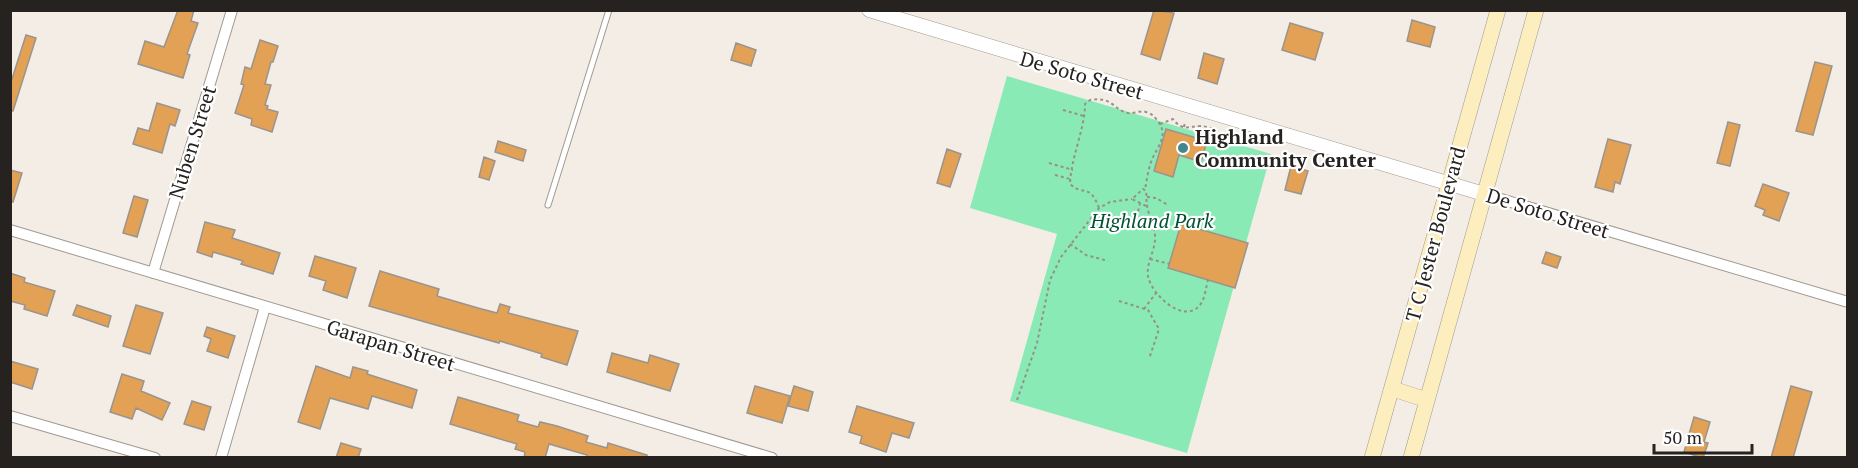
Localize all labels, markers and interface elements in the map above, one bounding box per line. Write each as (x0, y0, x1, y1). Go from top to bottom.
street label: De Soto Street (1017, 44, 1147, 106)
street label: Nuben Street (162, 81, 222, 202)
place label: Highland Community Center (1195, 123, 1376, 173)
marker: Highland Community Center (1176, 141, 1190, 155)
street label: T C Jester Boulevard (1399, 144, 1471, 324)
street label: De Soto Street (1483, 181, 1613, 245)
park label: Highland Park (1090, 207, 1214, 234)
street label: Garapan Street (323, 313, 459, 378)
scale bar (1654, 417, 1752, 455)
text: 50 m (1663, 425, 1703, 449)

